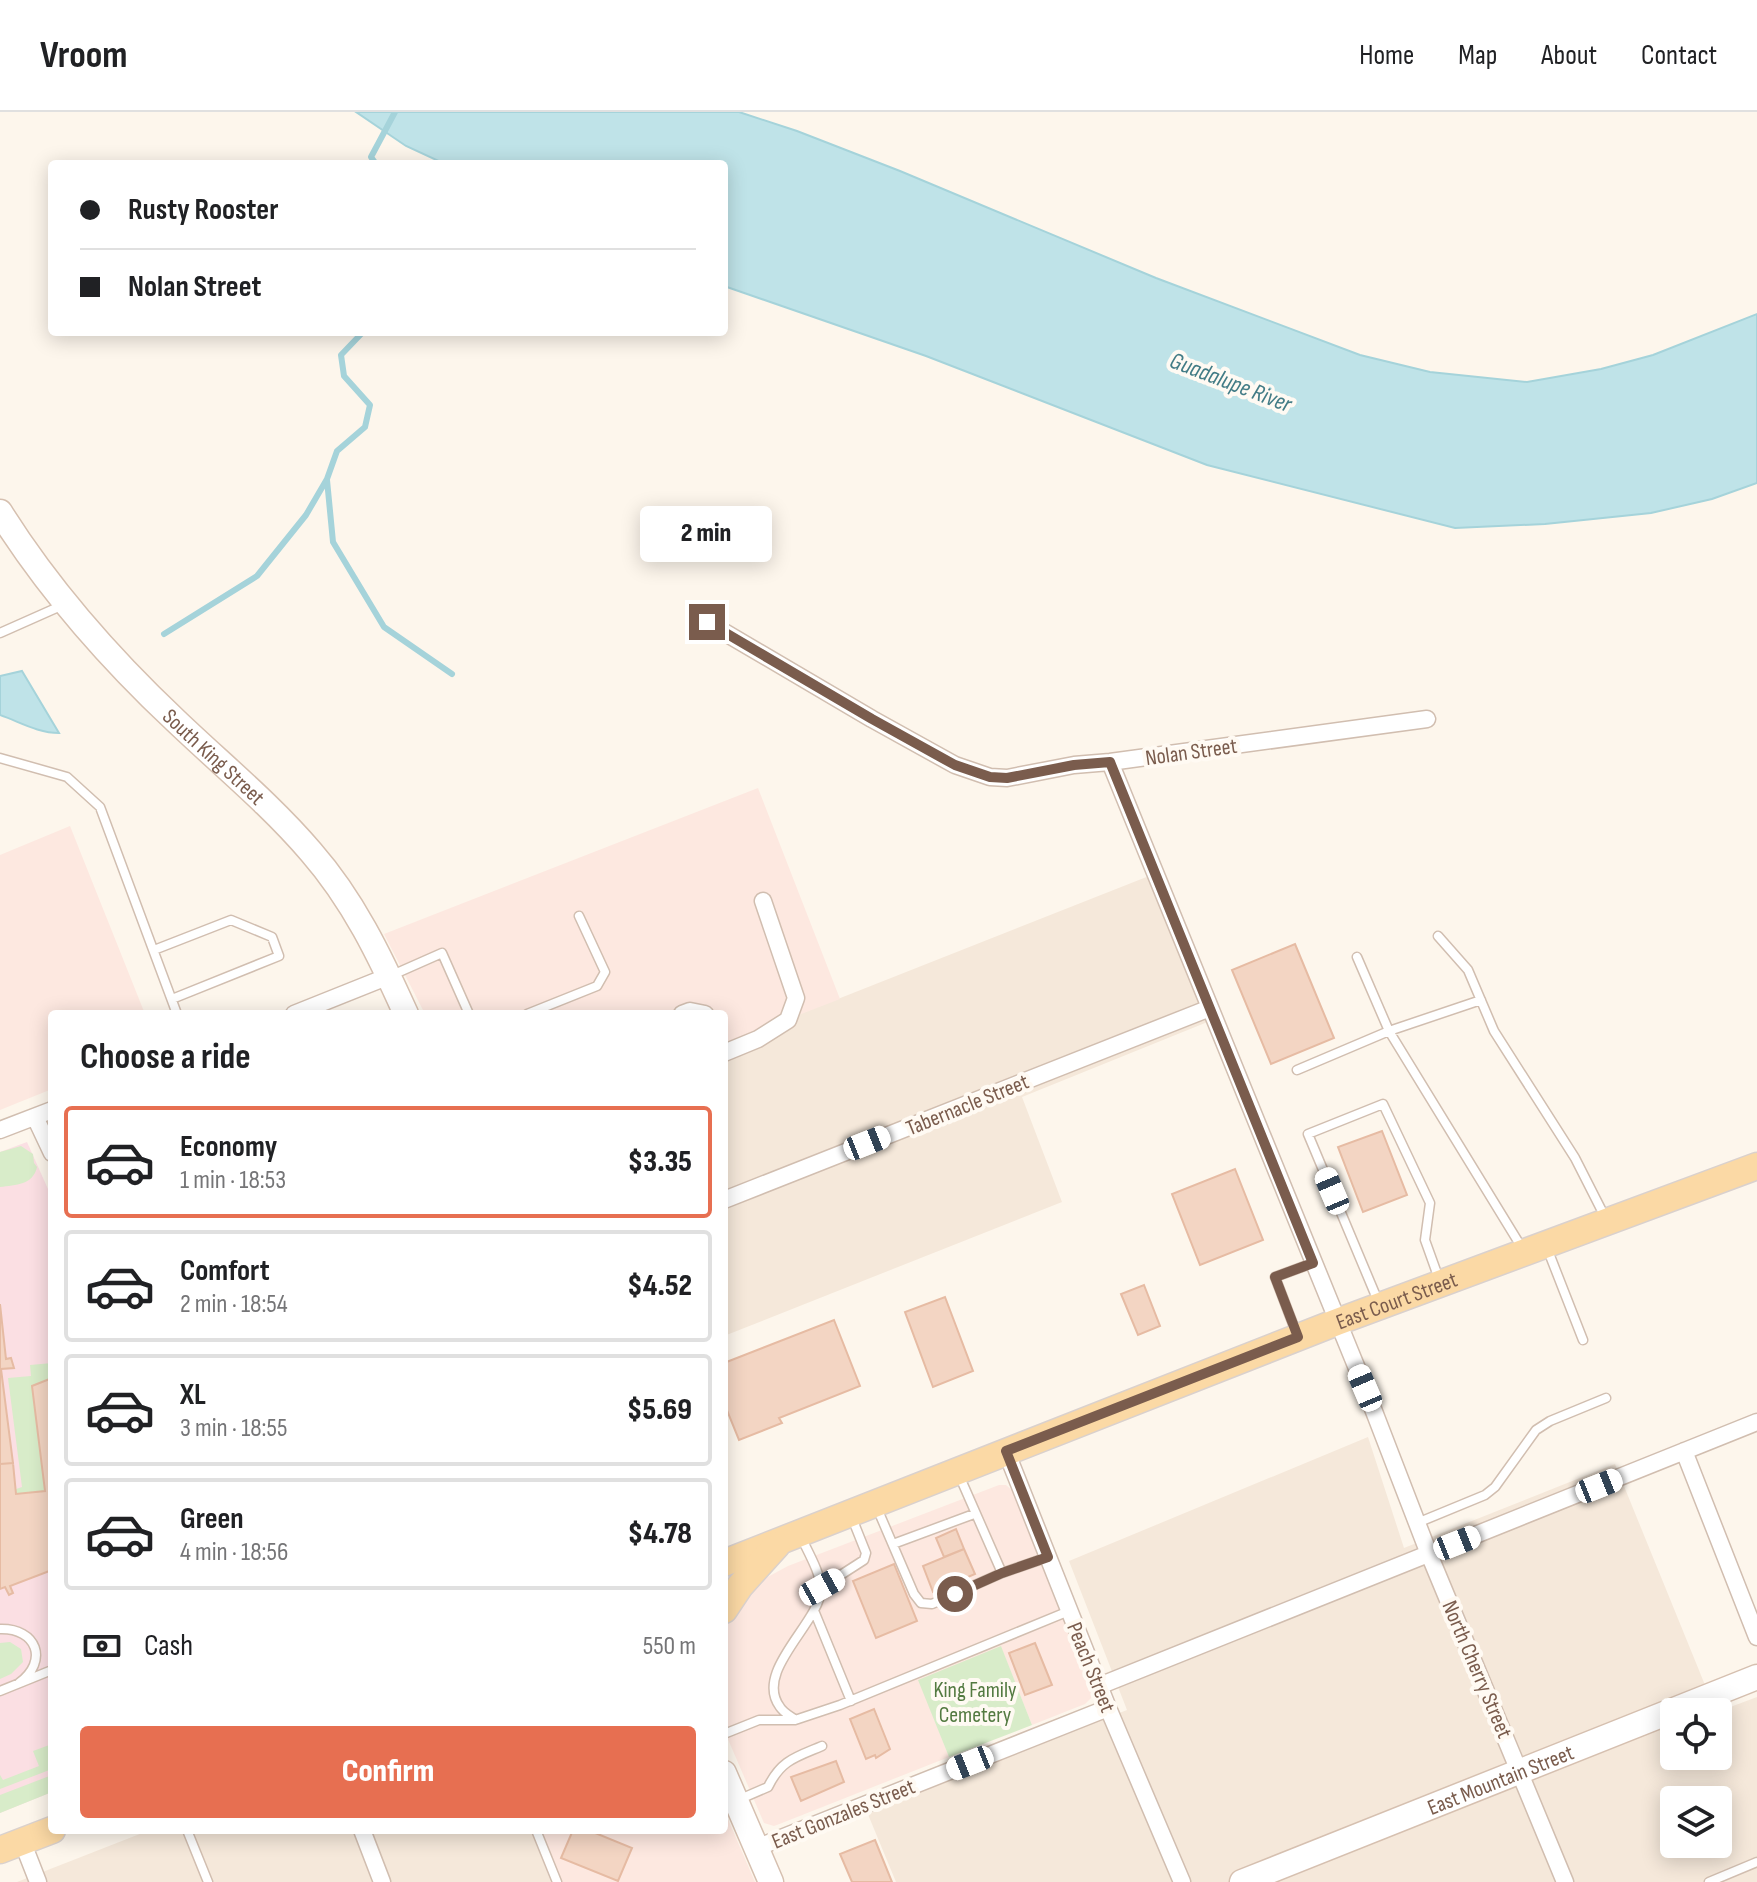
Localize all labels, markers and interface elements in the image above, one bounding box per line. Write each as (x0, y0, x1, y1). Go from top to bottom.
text: Vroom (40, 33, 127, 78)
text: Home (1359, 39, 1414, 72)
text: Map (1458, 39, 1497, 72)
text: About (1541, 39, 1597, 72)
text: Contact (1641, 39, 1717, 72)
text: Rusty Rooster (128, 192, 278, 228)
text: Nolan Street (128, 269, 261, 305)
water label: Guadalupe River (1166, 346, 1297, 419)
callout: 2 min (641, 506, 773, 562)
text: 2 min (681, 518, 731, 549)
route end (689, 604, 725, 640)
street label: South King Street (156, 703, 270, 811)
street label: Nolan Street (1144, 733, 1239, 772)
text: Choose a ride (80, 1036, 251, 1079)
street label: Tabernacle Street (902, 1068, 1033, 1142)
car (840, 1123, 894, 1163)
icon: car (84, 1126, 156, 1198)
text: Economy (180, 1129, 277, 1165)
text: $3.35 (628, 1144, 692, 1180)
car (1312, 1164, 1352, 1218)
text: 1 min · 18:53 (180, 1165, 286, 1196)
icon: car (84, 1250, 156, 1322)
text: Comfort (180, 1253, 270, 1289)
street label: East Court Street (1332, 1266, 1462, 1336)
text: $4.52 (627, 1268, 692, 1304)
text: 2 min · 18:54 (180, 1289, 288, 1320)
car (1345, 1361, 1385, 1415)
icon: car (84, 1374, 156, 1446)
text: XL (180, 1377, 206, 1413)
text: $5.69 (627, 1392, 692, 1428)
text: 3 min · 18:55 (180, 1413, 287, 1444)
car (1572, 1466, 1626, 1506)
icon: car (84, 1498, 156, 1570)
text: Green (180, 1501, 244, 1537)
text: $4.78 (628, 1516, 692, 1552)
car (1430, 1523, 1484, 1563)
text: 4 min · 18:56 (180, 1537, 288, 1568)
car (795, 1565, 849, 1609)
route start (937, 1576, 973, 1612)
street label: North Cherry Street (1436, 1597, 1518, 1743)
street label: Peach Street (1060, 1619, 1121, 1717)
icon: cash (80, 1624, 124, 1668)
text: Cash (144, 1628, 193, 1664)
text: 550 m (643, 1631, 696, 1662)
park label: King Family Cemetery (933, 1677, 1017, 1729)
map controls (1660, 1698, 1732, 1858)
button: locate (1660, 1698, 1732, 1770)
button: Confirm (80, 1726, 696, 1818)
street label: East Mountain Street (1424, 1739, 1578, 1822)
car (943, 1743, 997, 1783)
street label: East Gonzales Street (768, 1773, 919, 1855)
button: layers (1660, 1786, 1732, 1858)

